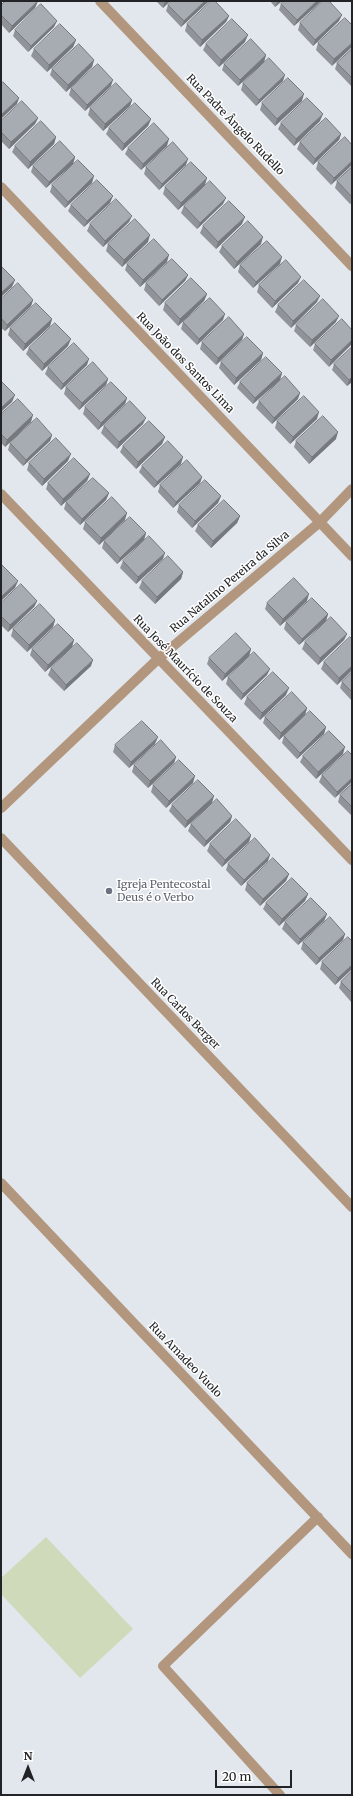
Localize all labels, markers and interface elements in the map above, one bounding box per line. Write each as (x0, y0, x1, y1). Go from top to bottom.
street label: Rua Padre Ângelo Rudello (183, 72, 287, 178)
street label: Rua João dos Santos Lima (133, 310, 237, 416)
street label: Rua Natalino Pereira da Silva (168, 528, 292, 636)
street label: Rua José Maurício de Souza (130, 613, 240, 725)
place label: Igreja Pentecostal Deus é o Verbo (117, 878, 211, 904)
marker: Igreja Pentecostal Deus é o Verbo (104, 886, 114, 896)
street label: Rua Carlos Berger (148, 976, 222, 1052)
street label: Rua Amadeo Vuolo (146, 1320, 224, 1400)
north arrow (8, 1748, 48, 1788)
text: N (24, 1749, 32, 1763)
scale bar (217, 1762, 294, 1788)
text: 20 m (222, 1769, 251, 1784)

